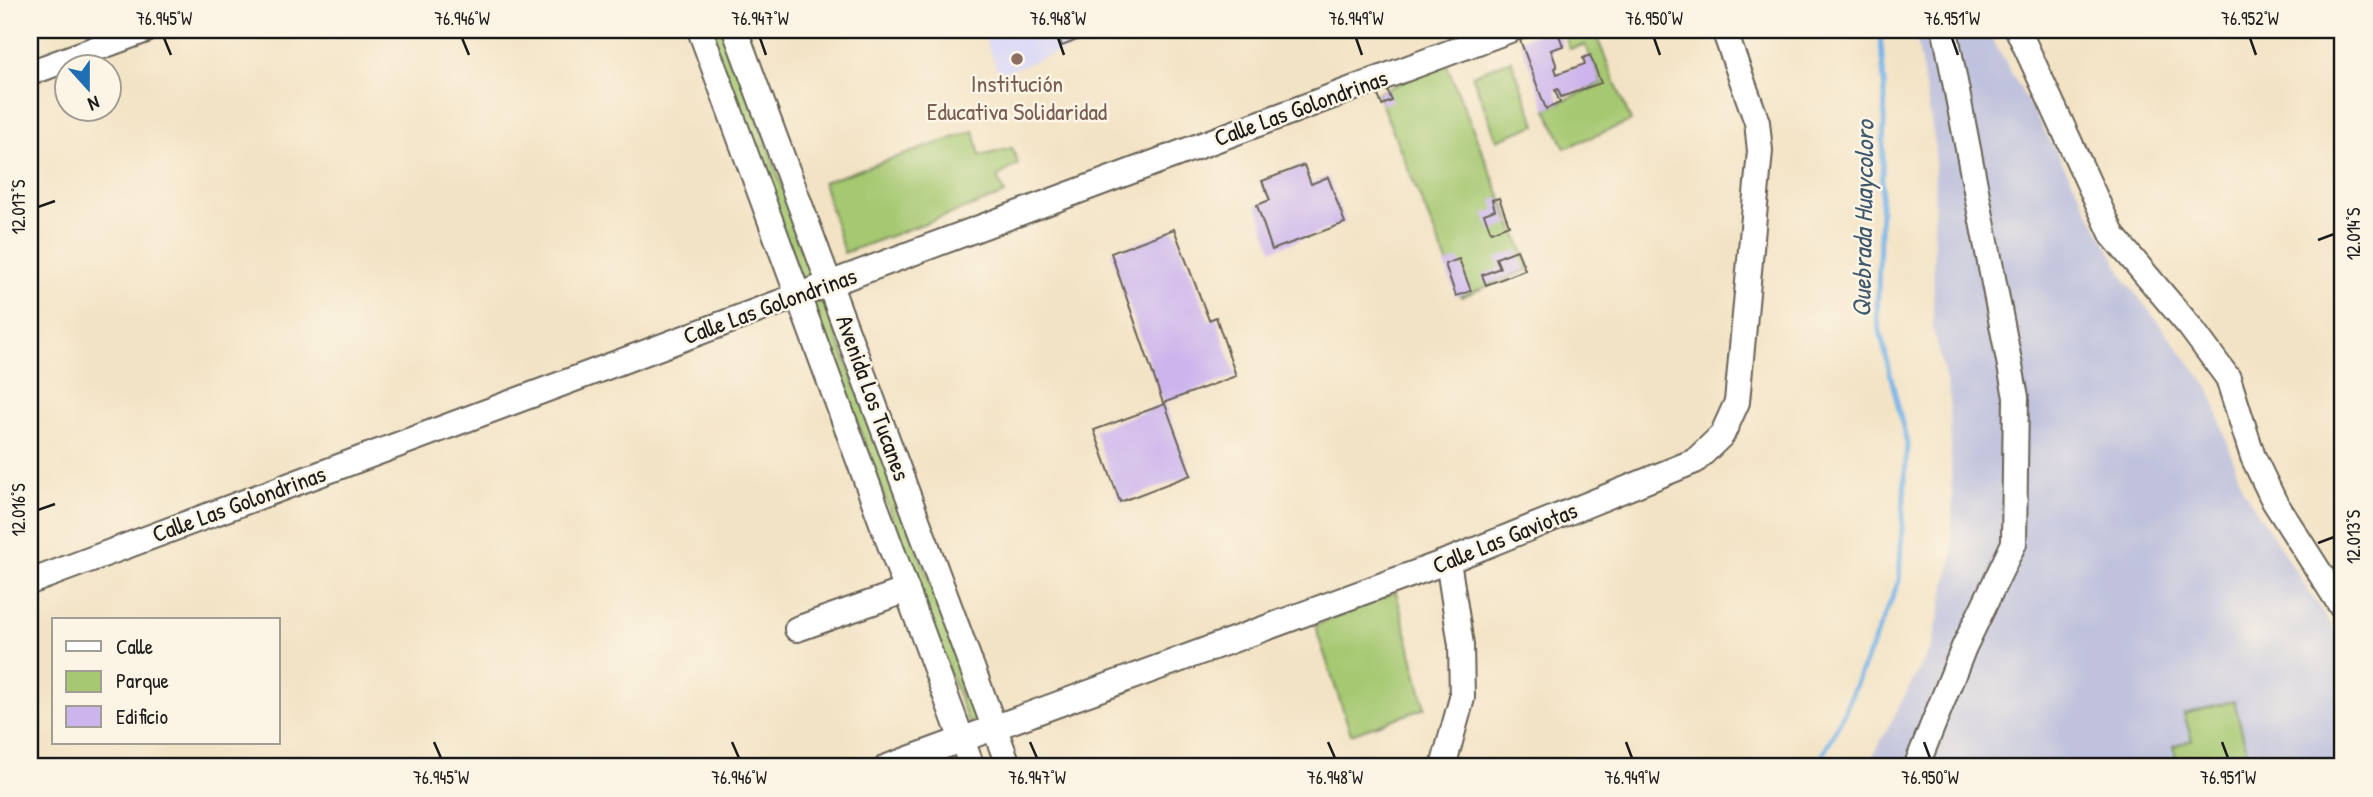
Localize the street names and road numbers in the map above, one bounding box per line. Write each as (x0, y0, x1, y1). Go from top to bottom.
street label: Calle Las Golondrinas (1209, 61, 1392, 153)
street label: Calle Las Golondrinas (678, 259, 861, 351)
street label: Avenida Los Tucanes (829, 310, 919, 485)
street label: Calle Las Golondrinas (147, 457, 330, 549)
street label: Calle Las Gaviotas (1427, 493, 1582, 581)

